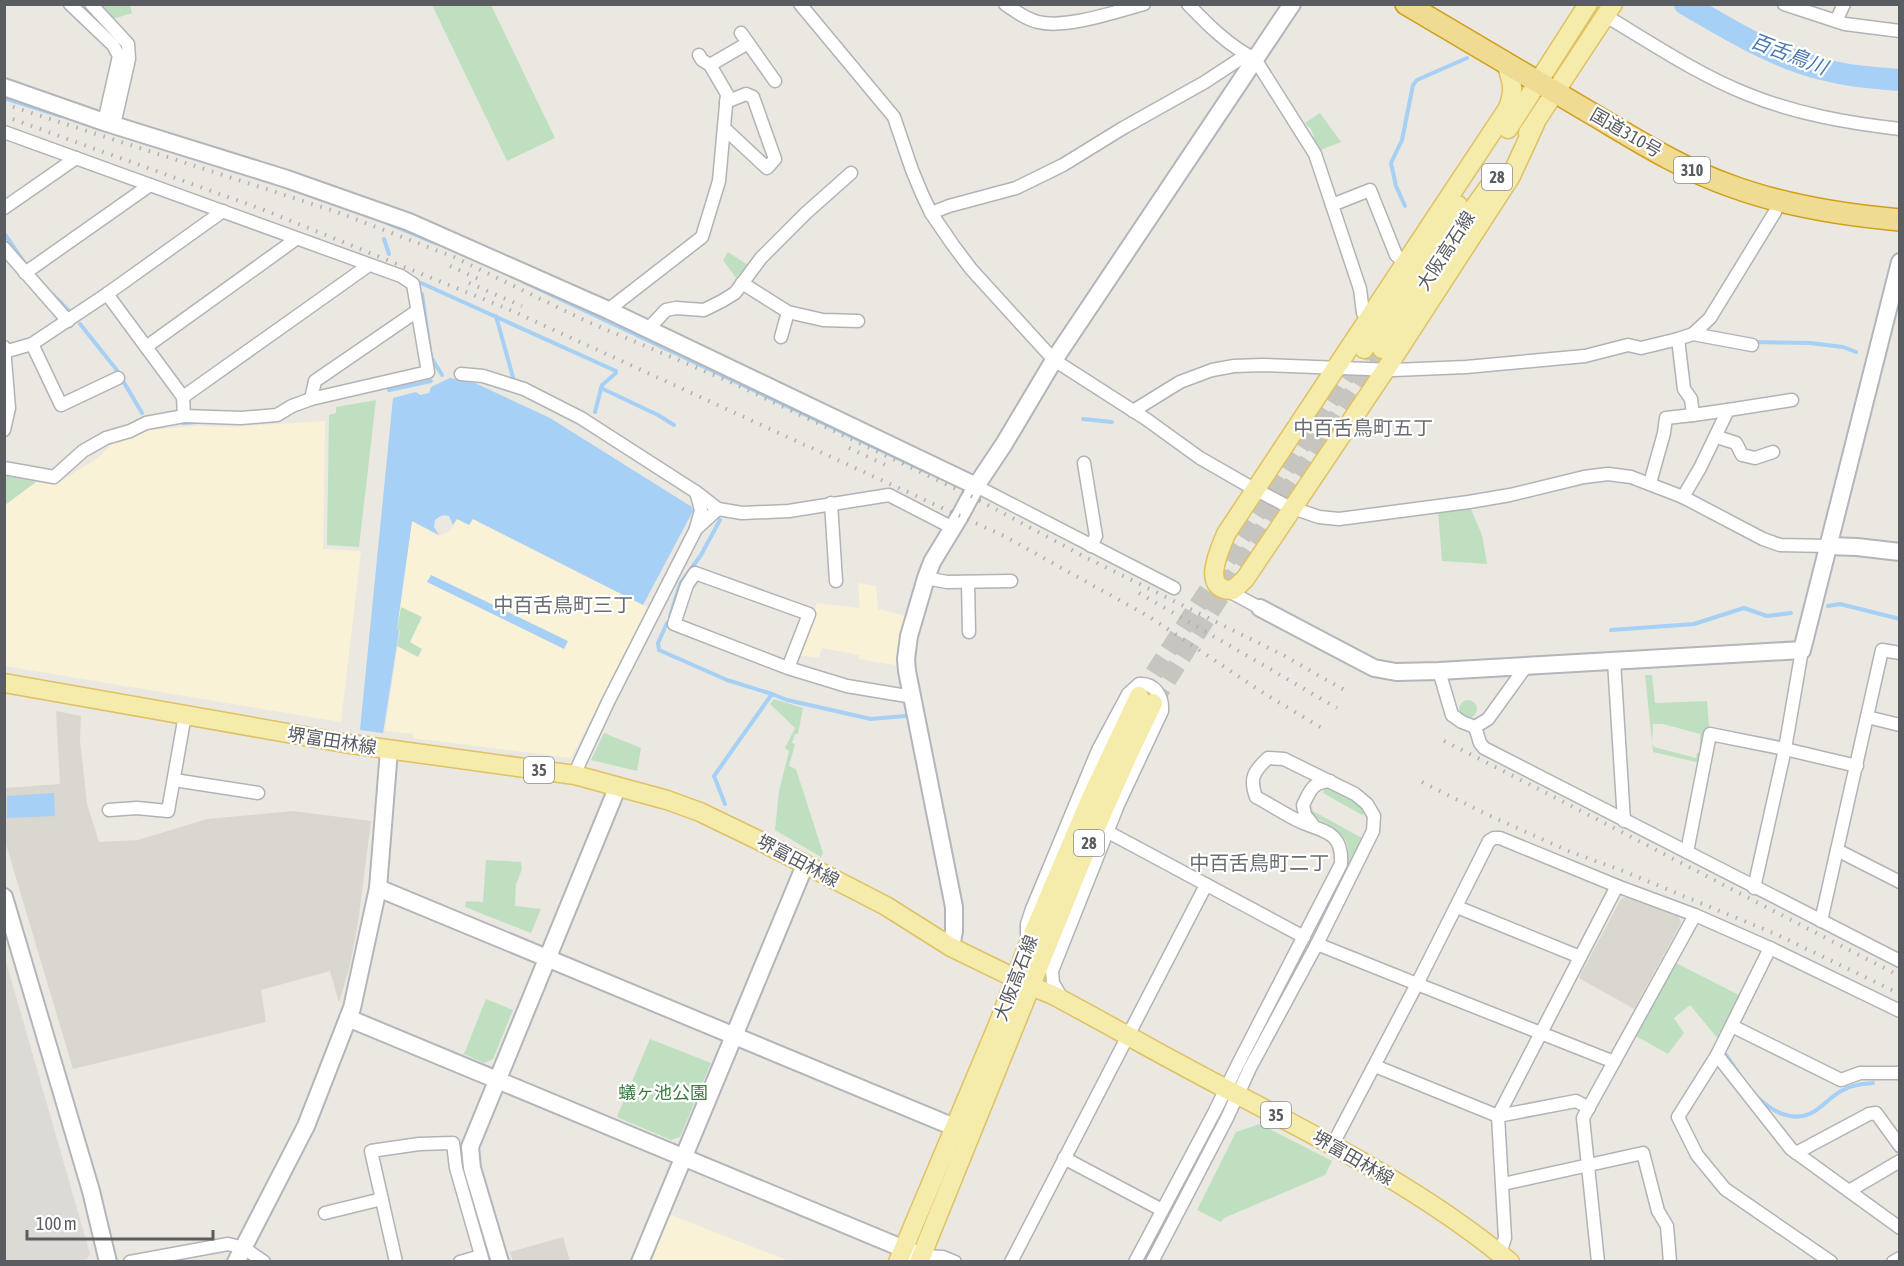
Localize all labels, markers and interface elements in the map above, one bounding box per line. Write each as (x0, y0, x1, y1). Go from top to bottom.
water label: 百舌鳥川 (1748, 28, 1833, 79)
street label: 国道310号 (1587, 104, 1666, 162)
road number: 310 (1674, 157, 1710, 183)
road number: 28 (1482, 164, 1512, 190)
street label: 大阪高石線 (1412, 207, 1479, 294)
district label: 中百舌鳥町五丁 (1293, 416, 1433, 439)
district label: 中百舌鳥町三丁 (493, 593, 633, 616)
street label: 堺富田林線 (286, 723, 378, 758)
road number: 35 (524, 757, 554, 783)
street label: 堺富田林線 (754, 830, 843, 891)
road number: 28 (1074, 830, 1104, 856)
district label: 中百舌鳥町二丁 (1189, 851, 1329, 874)
street label: 大阪高石線 (990, 932, 1041, 1024)
park label: 蟻ヶ池公園 (618, 1082, 708, 1103)
road number: 35 (1261, 1102, 1291, 1128)
street label: 堺富田林線 (1309, 1126, 1397, 1189)
scale bar (27, 1203, 213, 1241)
text: 100 m (36, 1213, 77, 1234)

